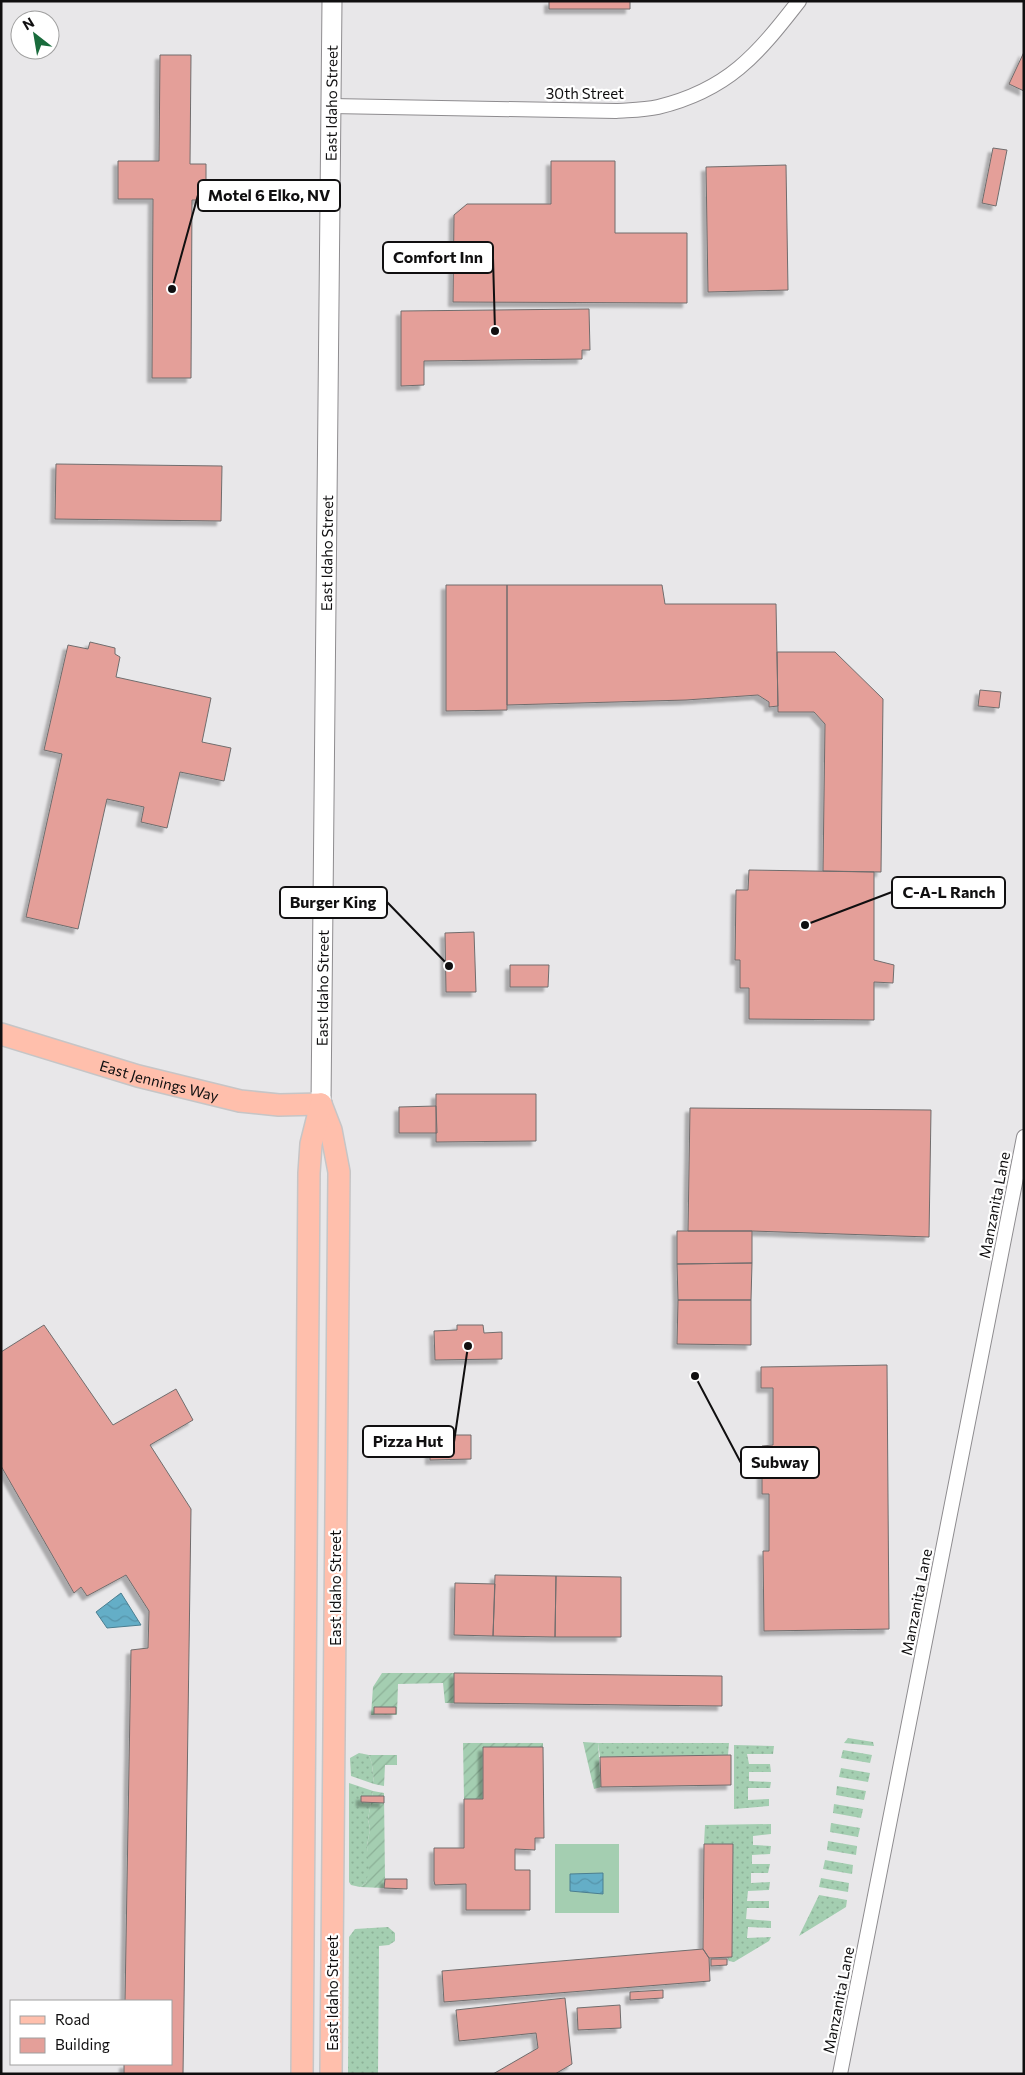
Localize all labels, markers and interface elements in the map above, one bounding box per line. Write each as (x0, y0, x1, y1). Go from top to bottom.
north arrow (10, 10, 60, 60)
text: N (19, 13, 37, 33)
street label: East Idaho Street (321, 45, 341, 161)
street label: 30th Street (546, 84, 624, 102)
callout: Motel 6 Elko, NV (198, 180, 340, 211)
text: Motel 6 Elko, NV (208, 185, 330, 204)
callout: Comfort Inn (383, 242, 493, 273)
text: Comfort Inn (393, 247, 483, 266)
street label: East Idaho Street (317, 495, 336, 611)
callout: C-A-L Ranch (892, 877, 1005, 908)
text: C-A-L Ranch (902, 882, 996, 901)
callout: Burger King (280, 887, 387, 918)
text: Burger King (290, 892, 377, 911)
street label: East Idaho Street (313, 930, 332, 1046)
street label: East Jennings Way (98, 1056, 221, 1105)
street label: Manzanita Lane (975, 1150, 1013, 1260)
callout: Pizza Hut (363, 1426, 454, 1457)
text: Pizza Hut (373, 1431, 444, 1450)
callout: Subway (741, 1447, 819, 1478)
text: Subway (751, 1452, 809, 1471)
street label: East Idaho Street (326, 1530, 344, 1646)
street label: Manzanita Lane (897, 1547, 935, 1657)
street label: East Idaho Street (323, 1935, 341, 2051)
street label: Manzanita Lane (819, 1945, 857, 2055)
legend (10, 2000, 172, 2065)
text: Road (55, 2010, 90, 2028)
text: Building (55, 2035, 110, 2053)

